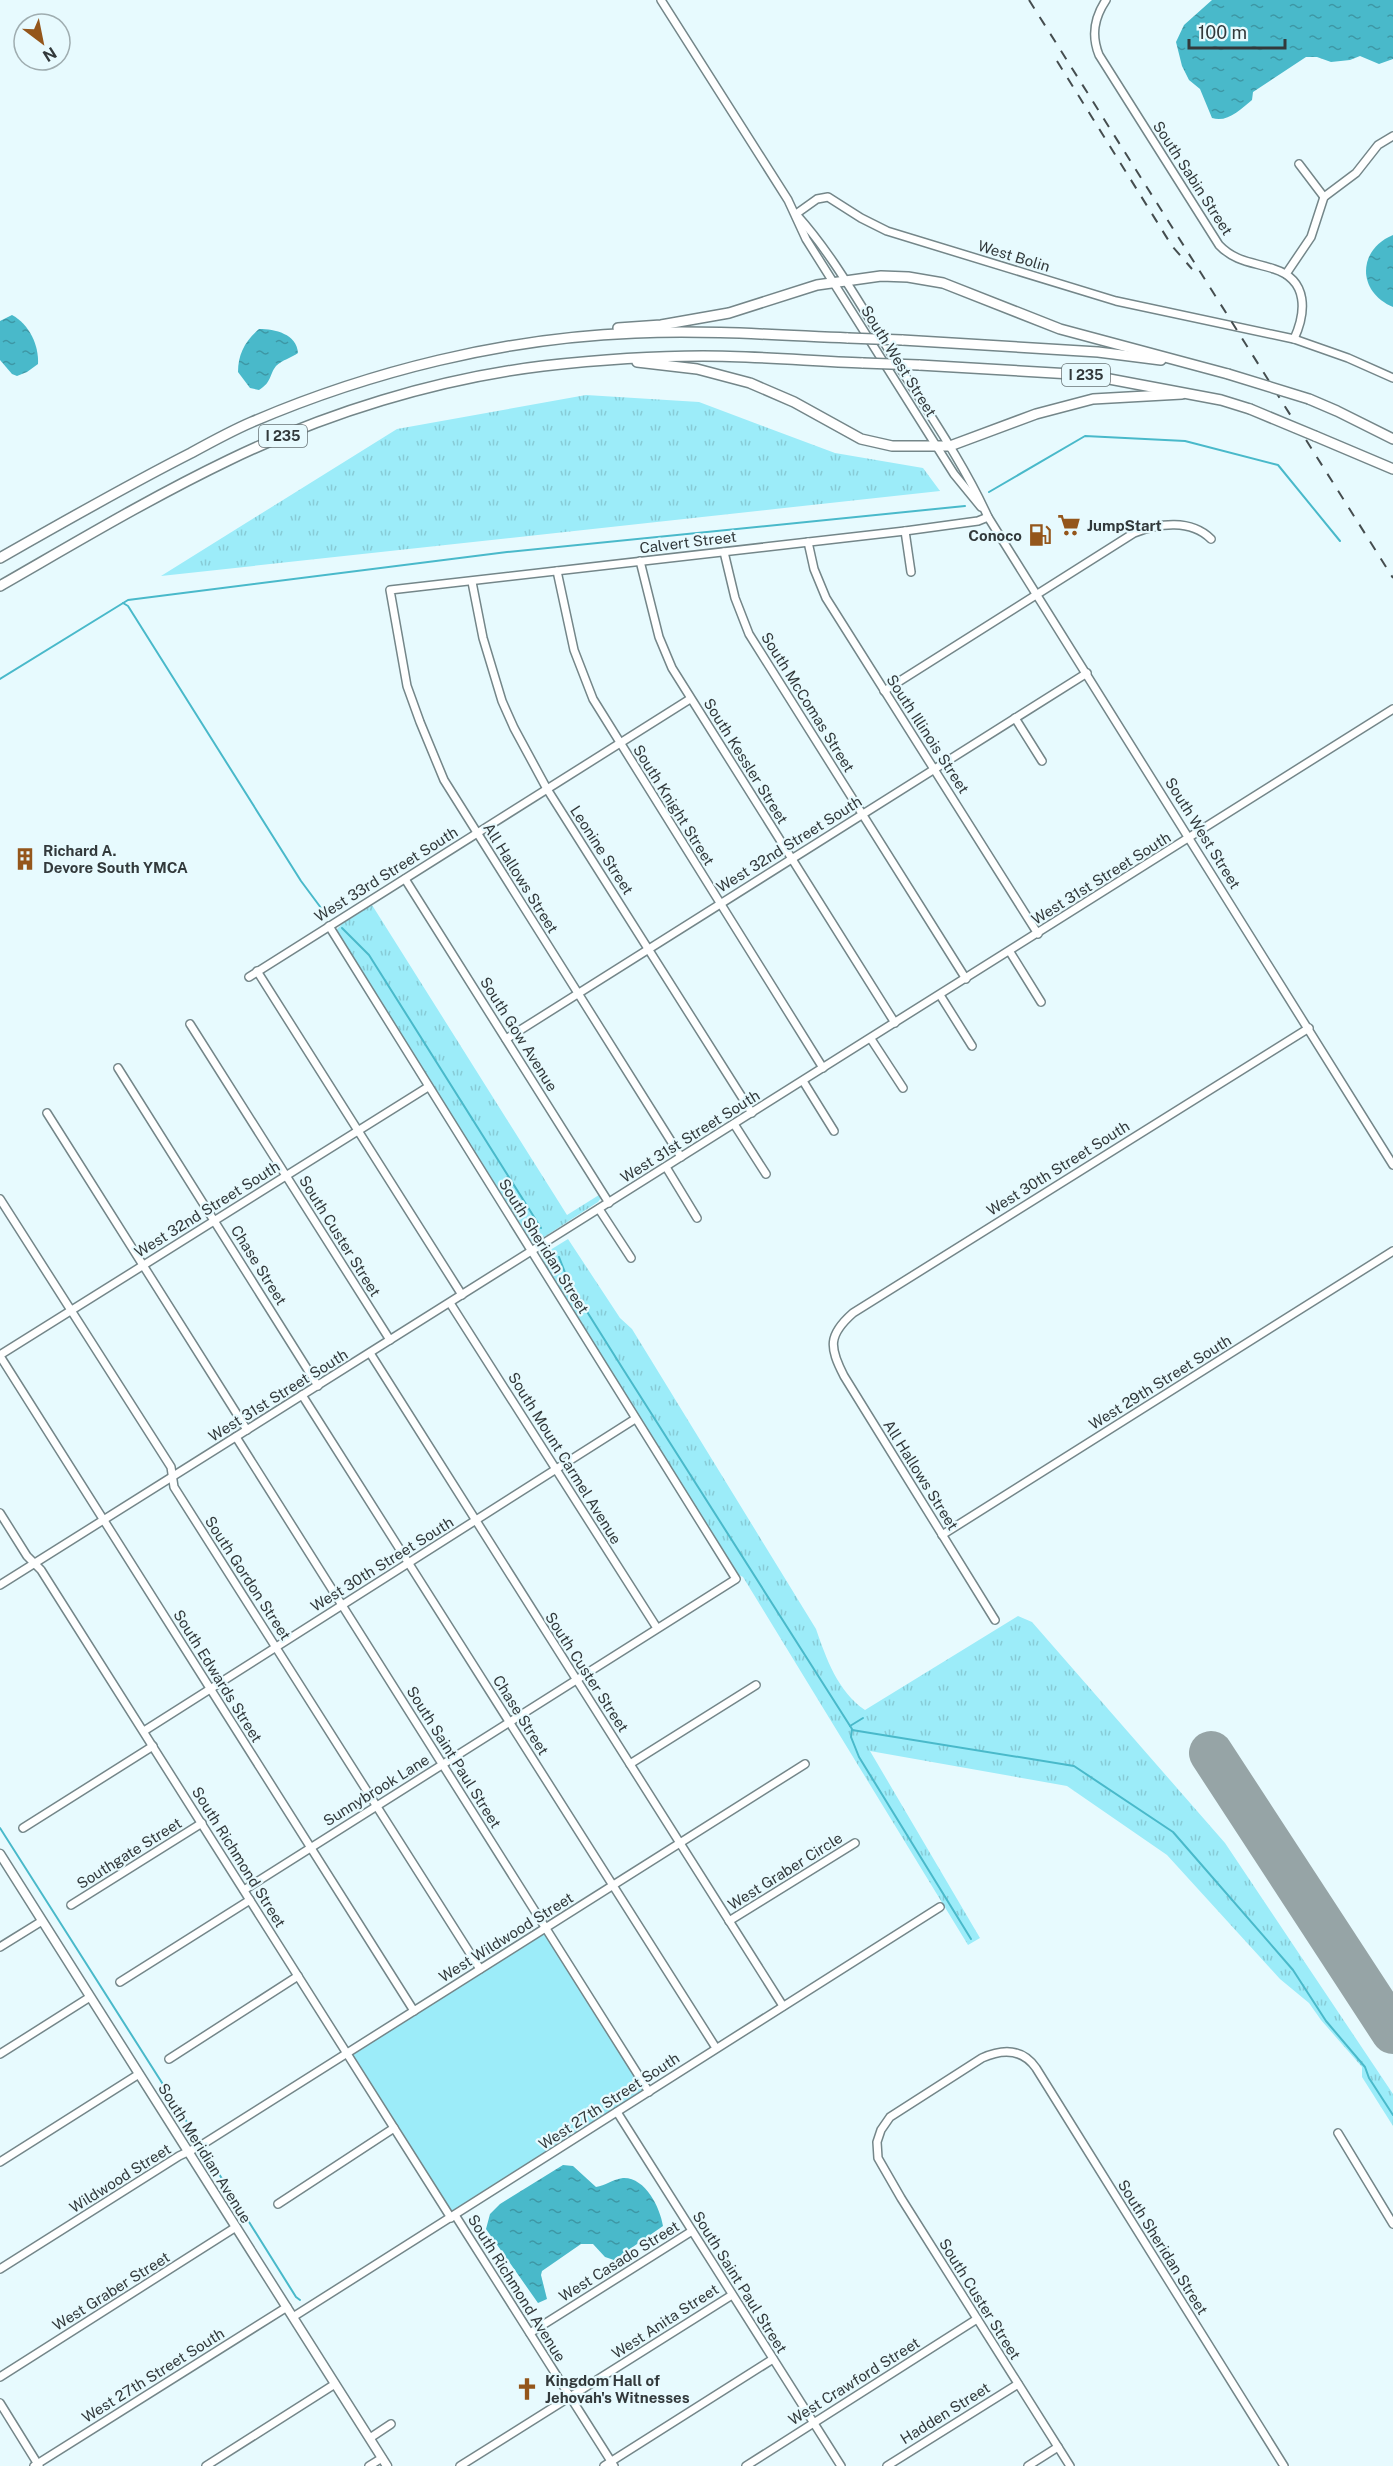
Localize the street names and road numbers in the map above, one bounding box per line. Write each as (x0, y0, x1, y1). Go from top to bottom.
street label: South Sabin Street (1150, 118, 1236, 238)
street label: West Bolin (976, 237, 1052, 275)
street label: South West Street (858, 302, 940, 420)
road number: I 235 (1062, 364, 1110, 386)
road number: I 235 (259, 425, 307, 447)
street label: Calvert Street (639, 528, 738, 556)
street label: South McComas Street (758, 629, 858, 775)
street label: South Illinois Street (883, 671, 973, 797)
street label: South Kessler Street (700, 695, 792, 827)
street label: South Knight Street (630, 742, 718, 869)
street label: South West Street (1162, 774, 1244, 892)
street label: West 32nd Street South (713, 792, 865, 896)
street label: Leonine Street (567, 802, 637, 898)
street label: All Hallows Street (480, 820, 562, 936)
street label: West 33rd Street South (311, 823, 461, 925)
street label: West 31st Street South (1028, 828, 1174, 928)
street label: South Gow Avenue (477, 974, 561, 1094)
street label: West 31st Street South (617, 1086, 763, 1186)
street label: West 30th Street South (984, 1117, 1132, 1219)
street label: West 32nd Street South (131, 1157, 283, 1261)
street label: South Custer Street (296, 1172, 384, 1300)
street label: South Sheridan Street (496, 1176, 592, 1317)
street label: Chase Street (228, 1222, 290, 1308)
street label: West 29th Street South (1086, 1331, 1234, 1433)
street label: West 31st Street South (205, 1345, 351, 1445)
street label: South Mount Carmel Avenue (505, 1369, 625, 1547)
street label: All Hallows Street (880, 1417, 962, 1533)
street label: South Gordon Street (202, 1513, 294, 1643)
street label: West 30th Street South (308, 1513, 456, 1615)
street label: South Edwards Street (170, 1607, 266, 1746)
street label: South Custer Street (542, 1609, 632, 1735)
street label: Chase Street (490, 1672, 552, 1758)
street label: South Saint Paul Street (403, 1683, 505, 1831)
street label: Sunnybrook Lane (320, 1751, 432, 1829)
street label: South Richmond Street (189, 1784, 289, 1930)
street label: Southgate Street (73, 1814, 185, 1892)
street label: West Graber Circle (725, 1829, 845, 1913)
street label: West Wildwood Street (436, 1889, 576, 1985)
street label: West 27th Street South (536, 2049, 682, 2153)
street label: South Meridian Avenue (155, 2080, 255, 2226)
street label: Wildwood Street (66, 2140, 174, 2216)
street label: South Sheridan Street (1115, 2177, 1211, 2318)
street label: South Saint Paul Street (689, 2208, 791, 2356)
street label: South Richmond Avenue (465, 2211, 569, 2365)
street label: West Casado Street (556, 2217, 682, 2305)
street label: South Custer Street (936, 2235, 1024, 2363)
street label: West Graber Street (49, 2248, 173, 2334)
street label: West Anita Street (609, 2280, 722, 2362)
street label: West 27th Street South (79, 2324, 227, 2426)
street label: West Crawford Street (785, 2334, 923, 2428)
street label: Hadden Street (897, 2379, 993, 2447)

